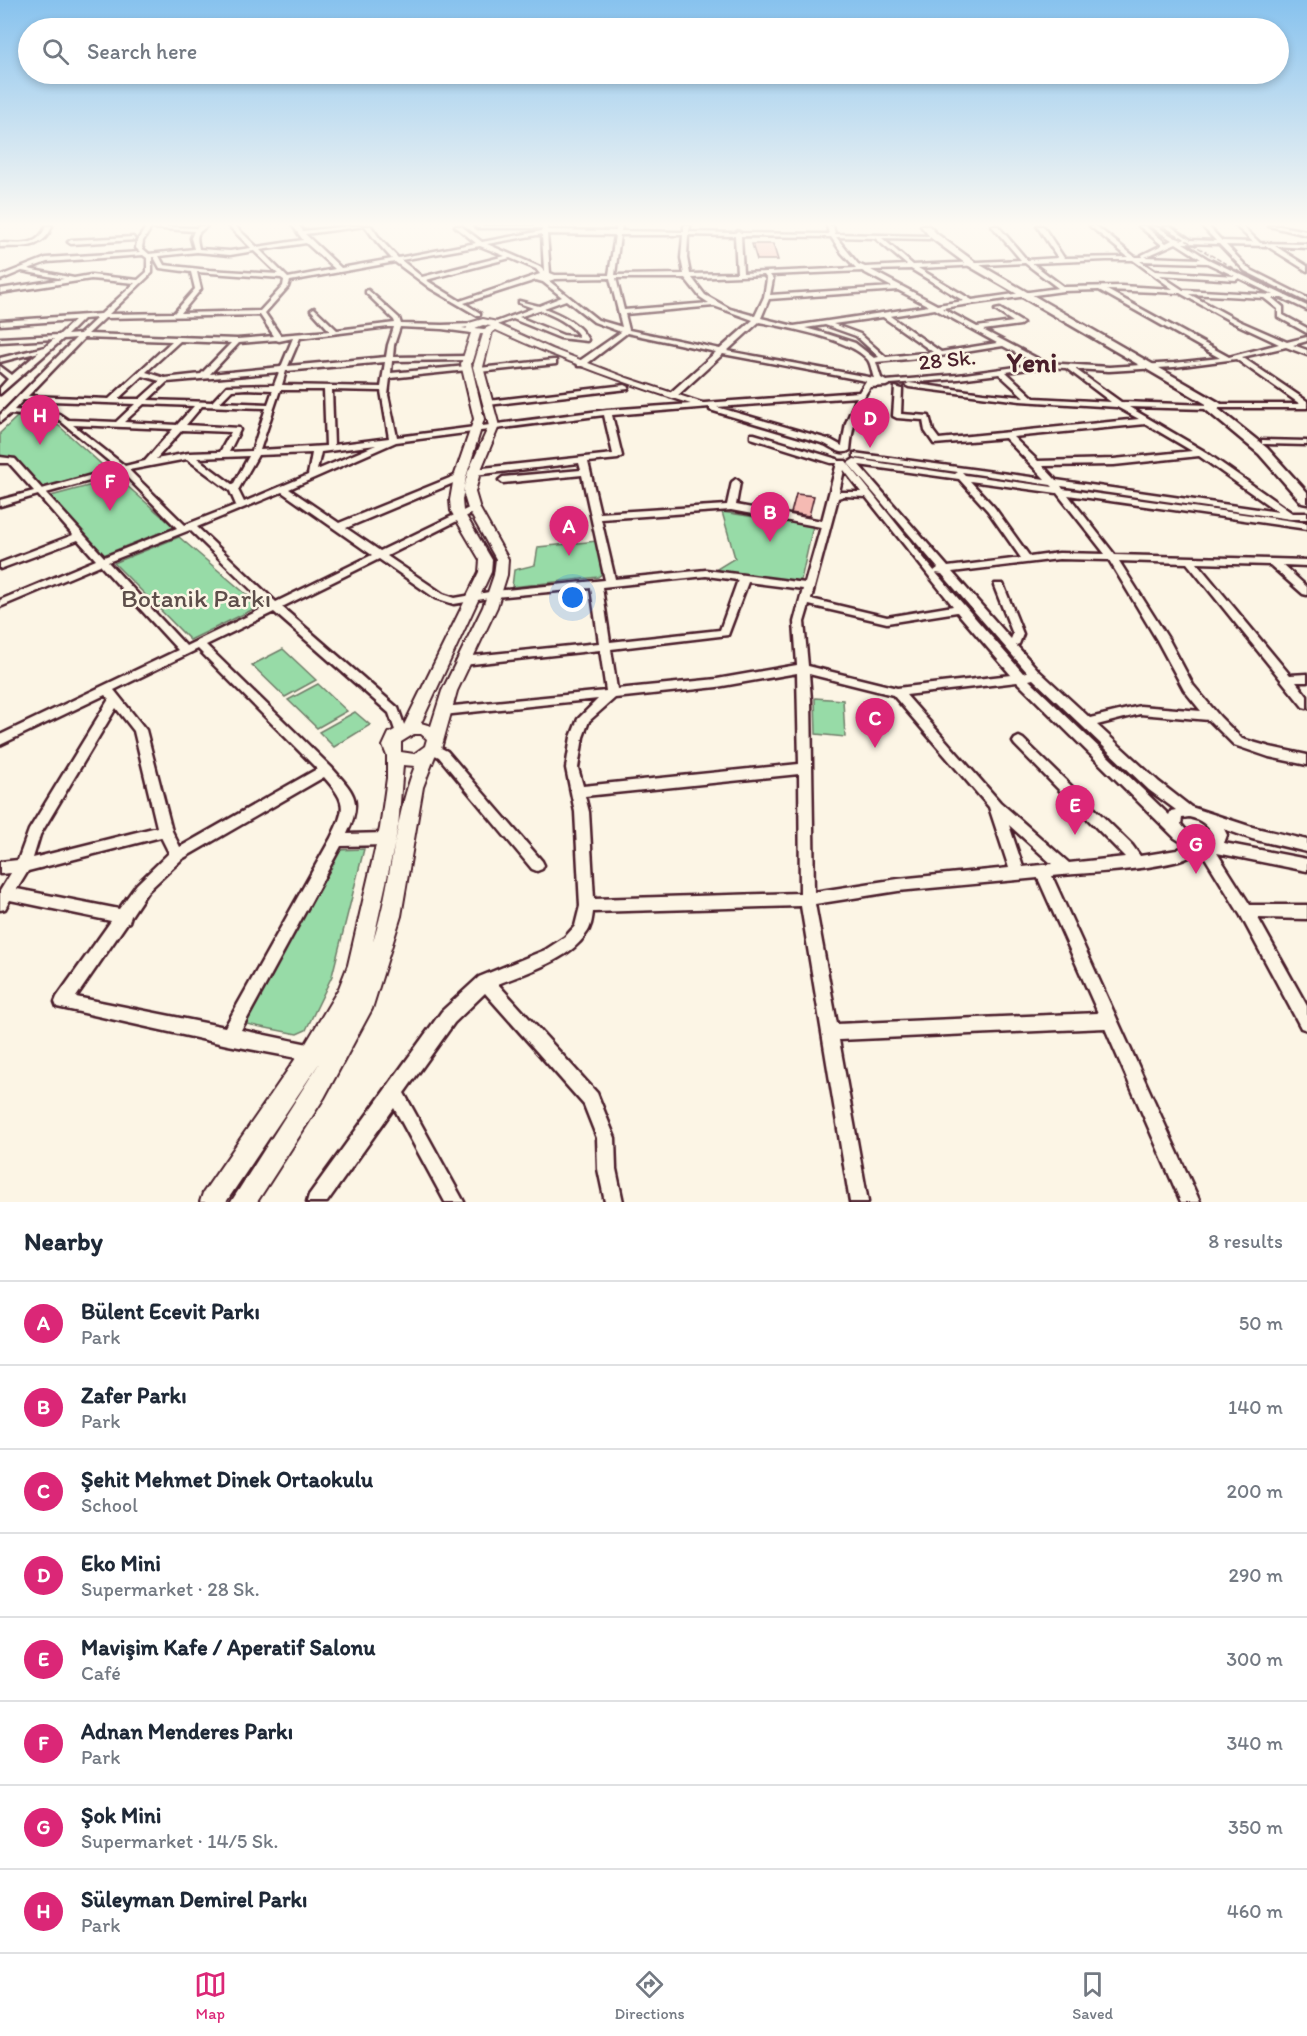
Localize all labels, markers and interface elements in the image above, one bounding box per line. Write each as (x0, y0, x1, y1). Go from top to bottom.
search box (18, 18, 1289, 84)
icon: search (39, 35, 72, 68)
text: Search here (87, 38, 197, 65)
street label: 28 Sk. (917, 343, 977, 376)
district label: Yeni (1006, 346, 1057, 379)
pin: H (20, 396, 60, 445)
pin: D (850, 398, 890, 448)
pin: F (90, 462, 130, 511)
pin: B (750, 492, 790, 542)
pin: A (550, 506, 588, 556)
park label: Botanik Parkı (121, 582, 271, 614)
your location (558, 583, 587, 612)
pin: C (856, 698, 894, 748)
pin: E (1056, 786, 1094, 835)
pin: G (1176, 824, 1216, 874)
text: Nearby (24, 1225, 103, 1257)
text: 8 results (1208, 1229, 1283, 1253)
text: Bülent Ecevit Parkı (81, 1298, 260, 1325)
text: A (37, 1311, 50, 1335)
text: 50 m (1239, 1311, 1283, 1335)
text: Park (81, 1325, 120, 1349)
text: Zafer Parkı (81, 1382, 187, 1409)
text: B (37, 1395, 50, 1419)
text: 140 m (1228, 1395, 1283, 1419)
text: Park (81, 1409, 120, 1433)
text: Şehit Mehmet Dinek Ortaokulu (81, 1466, 373, 1493)
text: C (37, 1479, 50, 1503)
text: 200 m (1227, 1479, 1283, 1503)
text: School (81, 1493, 138, 1517)
text: Eko Mini (81, 1550, 161, 1577)
text: D (37, 1563, 50, 1587)
text: 290 m (1228, 1563, 1283, 1587)
text: Supermarket · 28 Sk. (81, 1577, 260, 1601)
text: Mavişim Kafe / Aperatif Salonu (81, 1634, 375, 1661)
text: E (38, 1647, 49, 1671)
text: 300 m (1226, 1647, 1283, 1671)
text: Café (81, 1661, 121, 1685)
text: Adnan Menderes Parkı (81, 1718, 293, 1745)
text: F (38, 1731, 49, 1755)
text: 340 m (1226, 1731, 1283, 1755)
text: Park (81, 1745, 120, 1769)
text: Şok Mini (81, 1802, 161, 1829)
text: G (37, 1815, 50, 1839)
text: 350 m (1228, 1815, 1283, 1839)
text: Supermarket · 14/5 Sk. (81, 1829, 278, 1853)
text: Süleyman Demirel Parkı (81, 1886, 307, 1913)
text: H (37, 1899, 50, 1923)
text: 460 m (1227, 1899, 1283, 1923)
text: Park (81, 1913, 120, 1937)
tab: Map (194, 1968, 227, 2023)
tab: Directions (614, 1968, 685, 2023)
tab: Saved (1072, 1968, 1113, 2023)

